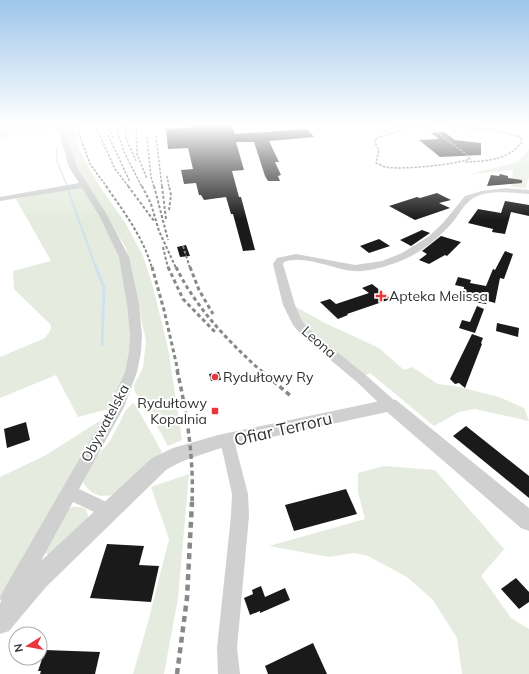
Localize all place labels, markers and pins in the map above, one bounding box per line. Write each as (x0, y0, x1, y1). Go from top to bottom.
place label: Apteka Melissa (389, 287, 488, 305)
marker: Apteka Melissa (376, 291, 386, 301)
place label: Rydułtowy Ry (223, 368, 314, 386)
marker: Rydułtowy Ry (210, 372, 220, 382)
place label: Rydułtowy Kopalnia (137, 394, 208, 428)
marker: Rydułtowy Kopalnia (210, 406, 220, 416)

